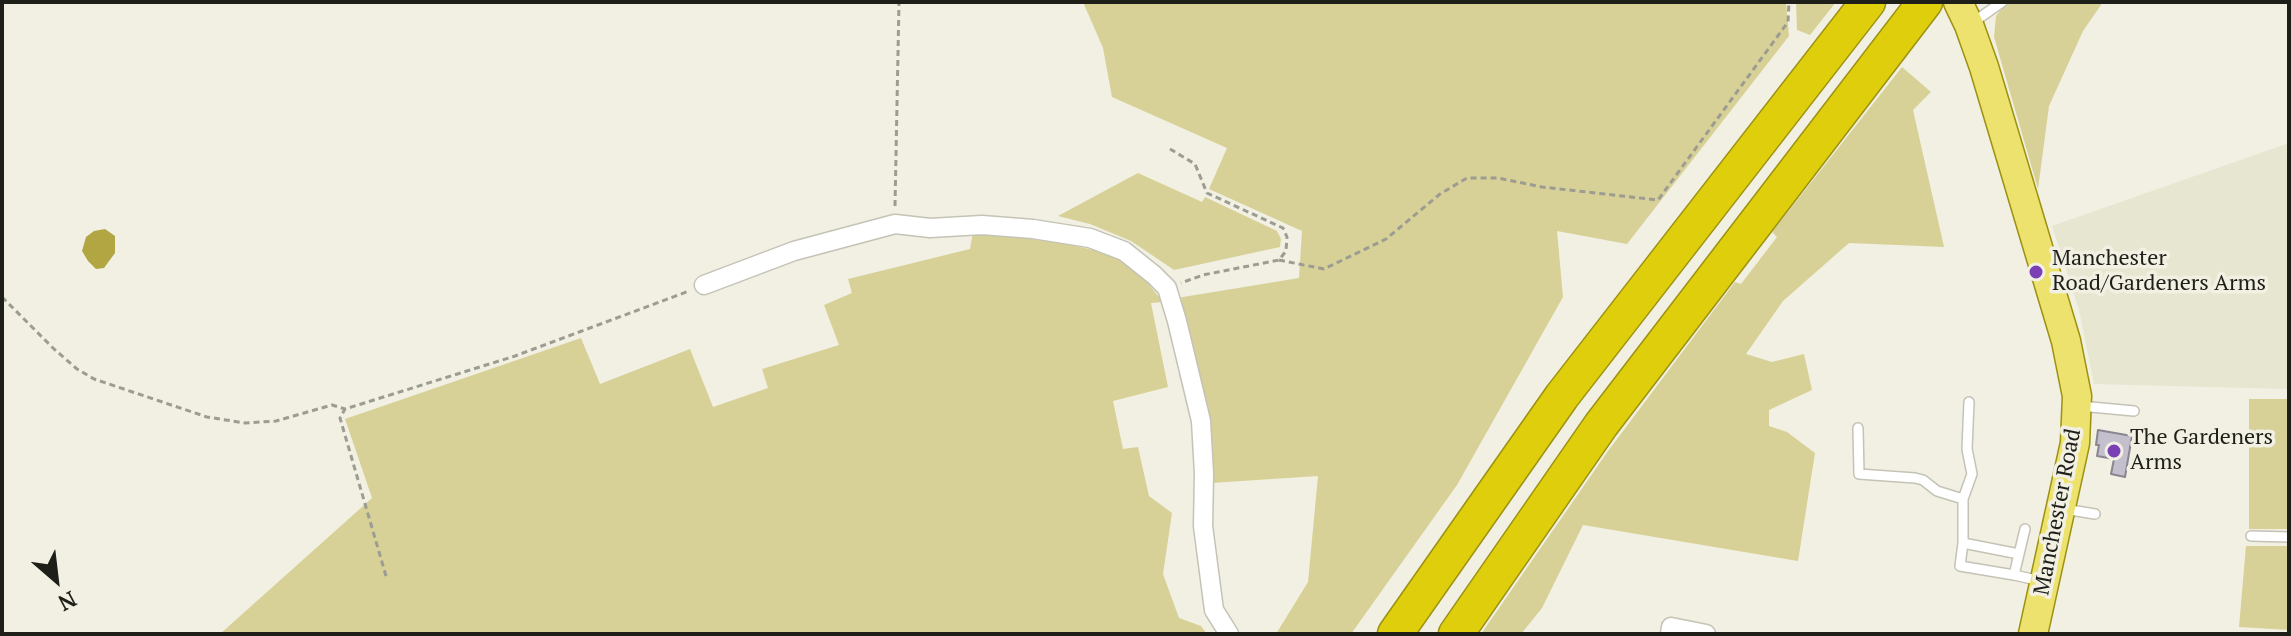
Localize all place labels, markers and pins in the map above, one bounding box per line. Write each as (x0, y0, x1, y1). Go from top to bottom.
place label: Manchester Road/Gardeners Arms (2052, 246, 2266, 298)
marker: Manchester Road/Gardeners Arms (2027, 263, 2045, 281)
place label: The Gardeners Arms (2130, 425, 2273, 476)
marker: The Gardeners Arms (2105, 442, 2123, 460)

